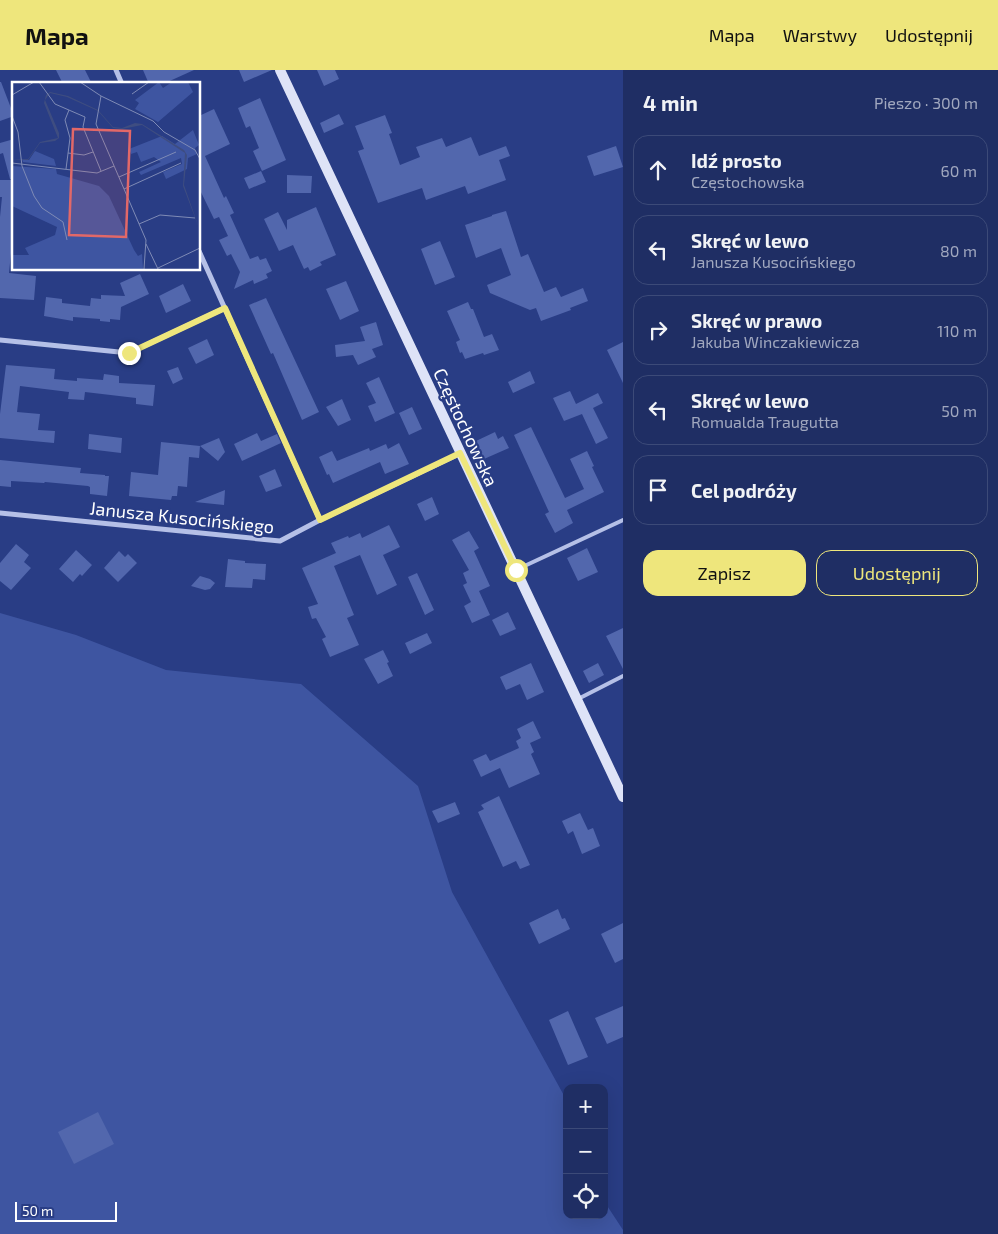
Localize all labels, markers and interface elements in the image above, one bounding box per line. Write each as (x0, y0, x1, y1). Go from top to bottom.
text: Mapa (25, 21, 89, 50)
text: Mapa (709, 24, 755, 46)
text: Warstwy (783, 24, 857, 46)
text: Udostępnij (885, 24, 973, 46)
inset map (12, 82, 200, 270)
text: 4 min (643, 90, 698, 115)
text: Pieszo · 300 m (874, 93, 978, 112)
text: Idź prosto (691, 149, 782, 172)
icon: ahead (644, 156, 672, 184)
text: 60 m (941, 161, 977, 180)
text: Częstochowska (691, 172, 805, 191)
text: Skręć w lewo (691, 229, 809, 252)
icon: left (644, 236, 672, 264)
text: 80 m (940, 241, 977, 260)
text: Janusza Kusocińskiego (691, 252, 856, 271)
text: Skręć w prawo (691, 309, 822, 332)
icon: right (644, 316, 672, 344)
text: 110 m (937, 321, 977, 340)
text: Jakuba Winczakiewicza (691, 332, 860, 351)
route end (118, 342, 141, 365)
street label: Częstochowska (429, 364, 503, 490)
text: Skręć w lewo (691, 389, 809, 412)
icon: left (644, 396, 672, 424)
text: 50 m (941, 401, 977, 420)
text: Romualda Traugutta (691, 412, 839, 431)
icon: arrive (644, 476, 672, 504)
text: Cel podróży (691, 479, 797, 502)
street label: Janusza Kusocińskiego (89, 496, 275, 538)
button: Zapisz (643, 550, 806, 596)
button: Udostępnij (816, 550, 978, 596)
route start (505, 559, 528, 582)
map controls (563, 1084, 608, 1219)
button: + (563, 1084, 608, 1129)
button: − (563, 1129, 608, 1174)
button: locate (563, 1174, 608, 1219)
scale bar (15, 1199, 118, 1222)
text: 50 m (22, 1202, 53, 1219)

